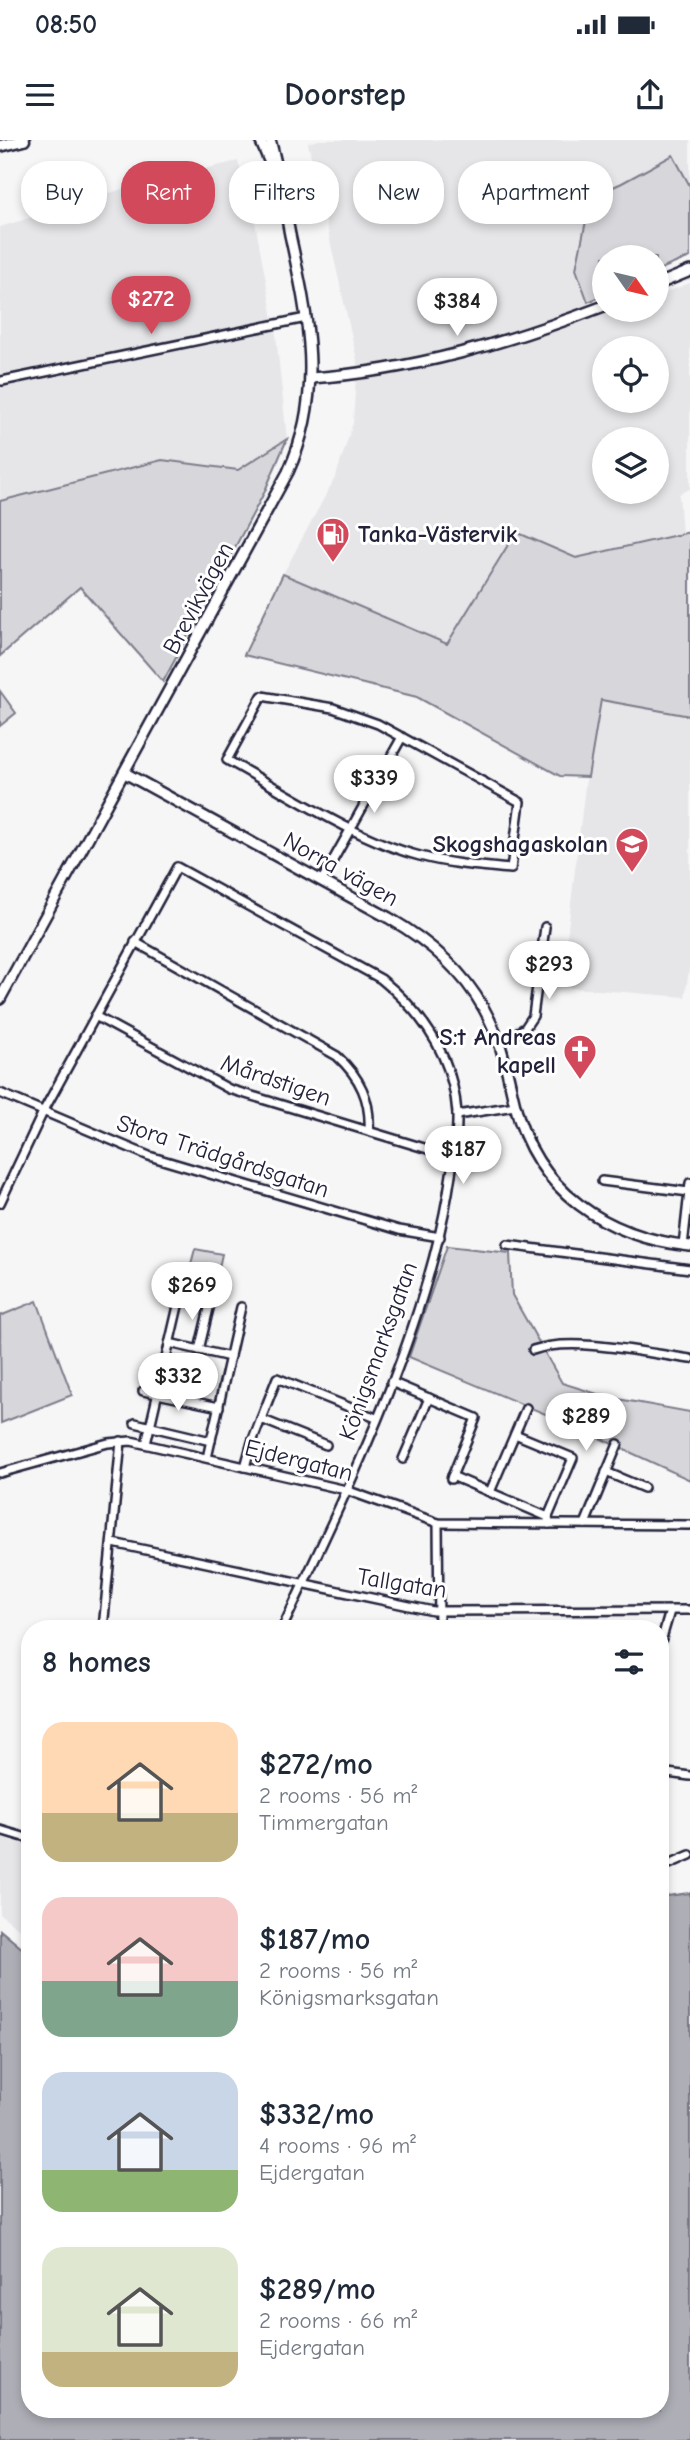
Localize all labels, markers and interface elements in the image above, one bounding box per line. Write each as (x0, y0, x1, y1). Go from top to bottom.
text: 08:50 (35, 10, 97, 40)
icon: menu (21, 76, 59, 114)
text: Doorstep (284, 76, 406, 113)
icon: share (631, 76, 669, 114)
chip: Buy (21, 161, 107, 224)
chip: Rent (121, 161, 215, 224)
chip: Filters (229, 161, 339, 224)
chip: New (353, 161, 444, 224)
chip: Apartment (458, 161, 613, 224)
north arrow (592, 245, 668, 322)
map controls (592, 245, 669, 504)
pin: $272 (110, 276, 192, 336)
pin: $384 (416, 278, 498, 338)
text: $272 (128, 285, 174, 312)
text: $384 (433, 287, 481, 314)
button: locate (592, 336, 669, 413)
button: layers (592, 427, 669, 504)
fuel station icon: Tanka-Västervik (314, 515, 352, 564)
place label: Tanka-Västervik (358, 520, 518, 548)
street label: Brevikvägen (157, 537, 239, 659)
pin: $339 (333, 756, 415, 815)
text: $339 (350, 764, 398, 791)
school or university icon: Skogshagaskolan (613, 825, 651, 874)
street label: Norra vägen (278, 826, 404, 912)
place label: Skogshagaskolan (433, 830, 608, 858)
pin: $293 (508, 942, 590, 1001)
text: $293 (525, 950, 573, 977)
place label: S:t Andreas kapell (440, 1023, 556, 1079)
church icon: S:t Andreas kapell (561, 1032, 599, 1081)
street label: Mårdstigen (217, 1048, 335, 1112)
street label: Stora Trädgårdsgatan (113, 1108, 333, 1204)
pin: $187 (422, 1126, 504, 1186)
text: $187 (440, 1135, 486, 1162)
street label: Königsmarksgatan (333, 1258, 423, 1444)
pin: $269 (151, 1262, 233, 1322)
text: $269 (167, 1271, 217, 1298)
pin: $332 (137, 1354, 219, 1413)
text: $332 (154, 1362, 202, 1389)
pin: $289 (545, 1394, 627, 1453)
text: $289 (561, 1402, 611, 1429)
street label: Ejdergatan (242, 1433, 356, 1487)
street label: Tallgatan (355, 1562, 449, 1604)
icon: filters (610, 1643, 648, 1681)
text: 8 homes (42, 1645, 151, 1680)
text: $272/mo (259, 1747, 373, 1782)
icon: home (98, 1750, 182, 1834)
text: 2 rooms · 56 m² (259, 1782, 417, 1809)
text: Timmergatan (259, 1809, 389, 1836)
text: $187/mo (259, 1922, 370, 1957)
icon: home (98, 1925, 182, 2009)
text: 2 rooms · 56 m² (259, 1957, 417, 1984)
text: Königsmarksgatan (259, 1984, 439, 2011)
text: $332/mo (259, 2097, 374, 2132)
icon: home (98, 2100, 182, 2184)
text: 4 rooms · 96 m² (259, 2132, 416, 2159)
text: Ejdergatan (259, 2159, 365, 2186)
text: $289/mo (259, 2272, 376, 2307)
icon: home (98, 2275, 182, 2359)
text: 2 rooms · 66 m² (259, 2307, 417, 2334)
text: Ejdergatan (259, 2334, 365, 2361)

